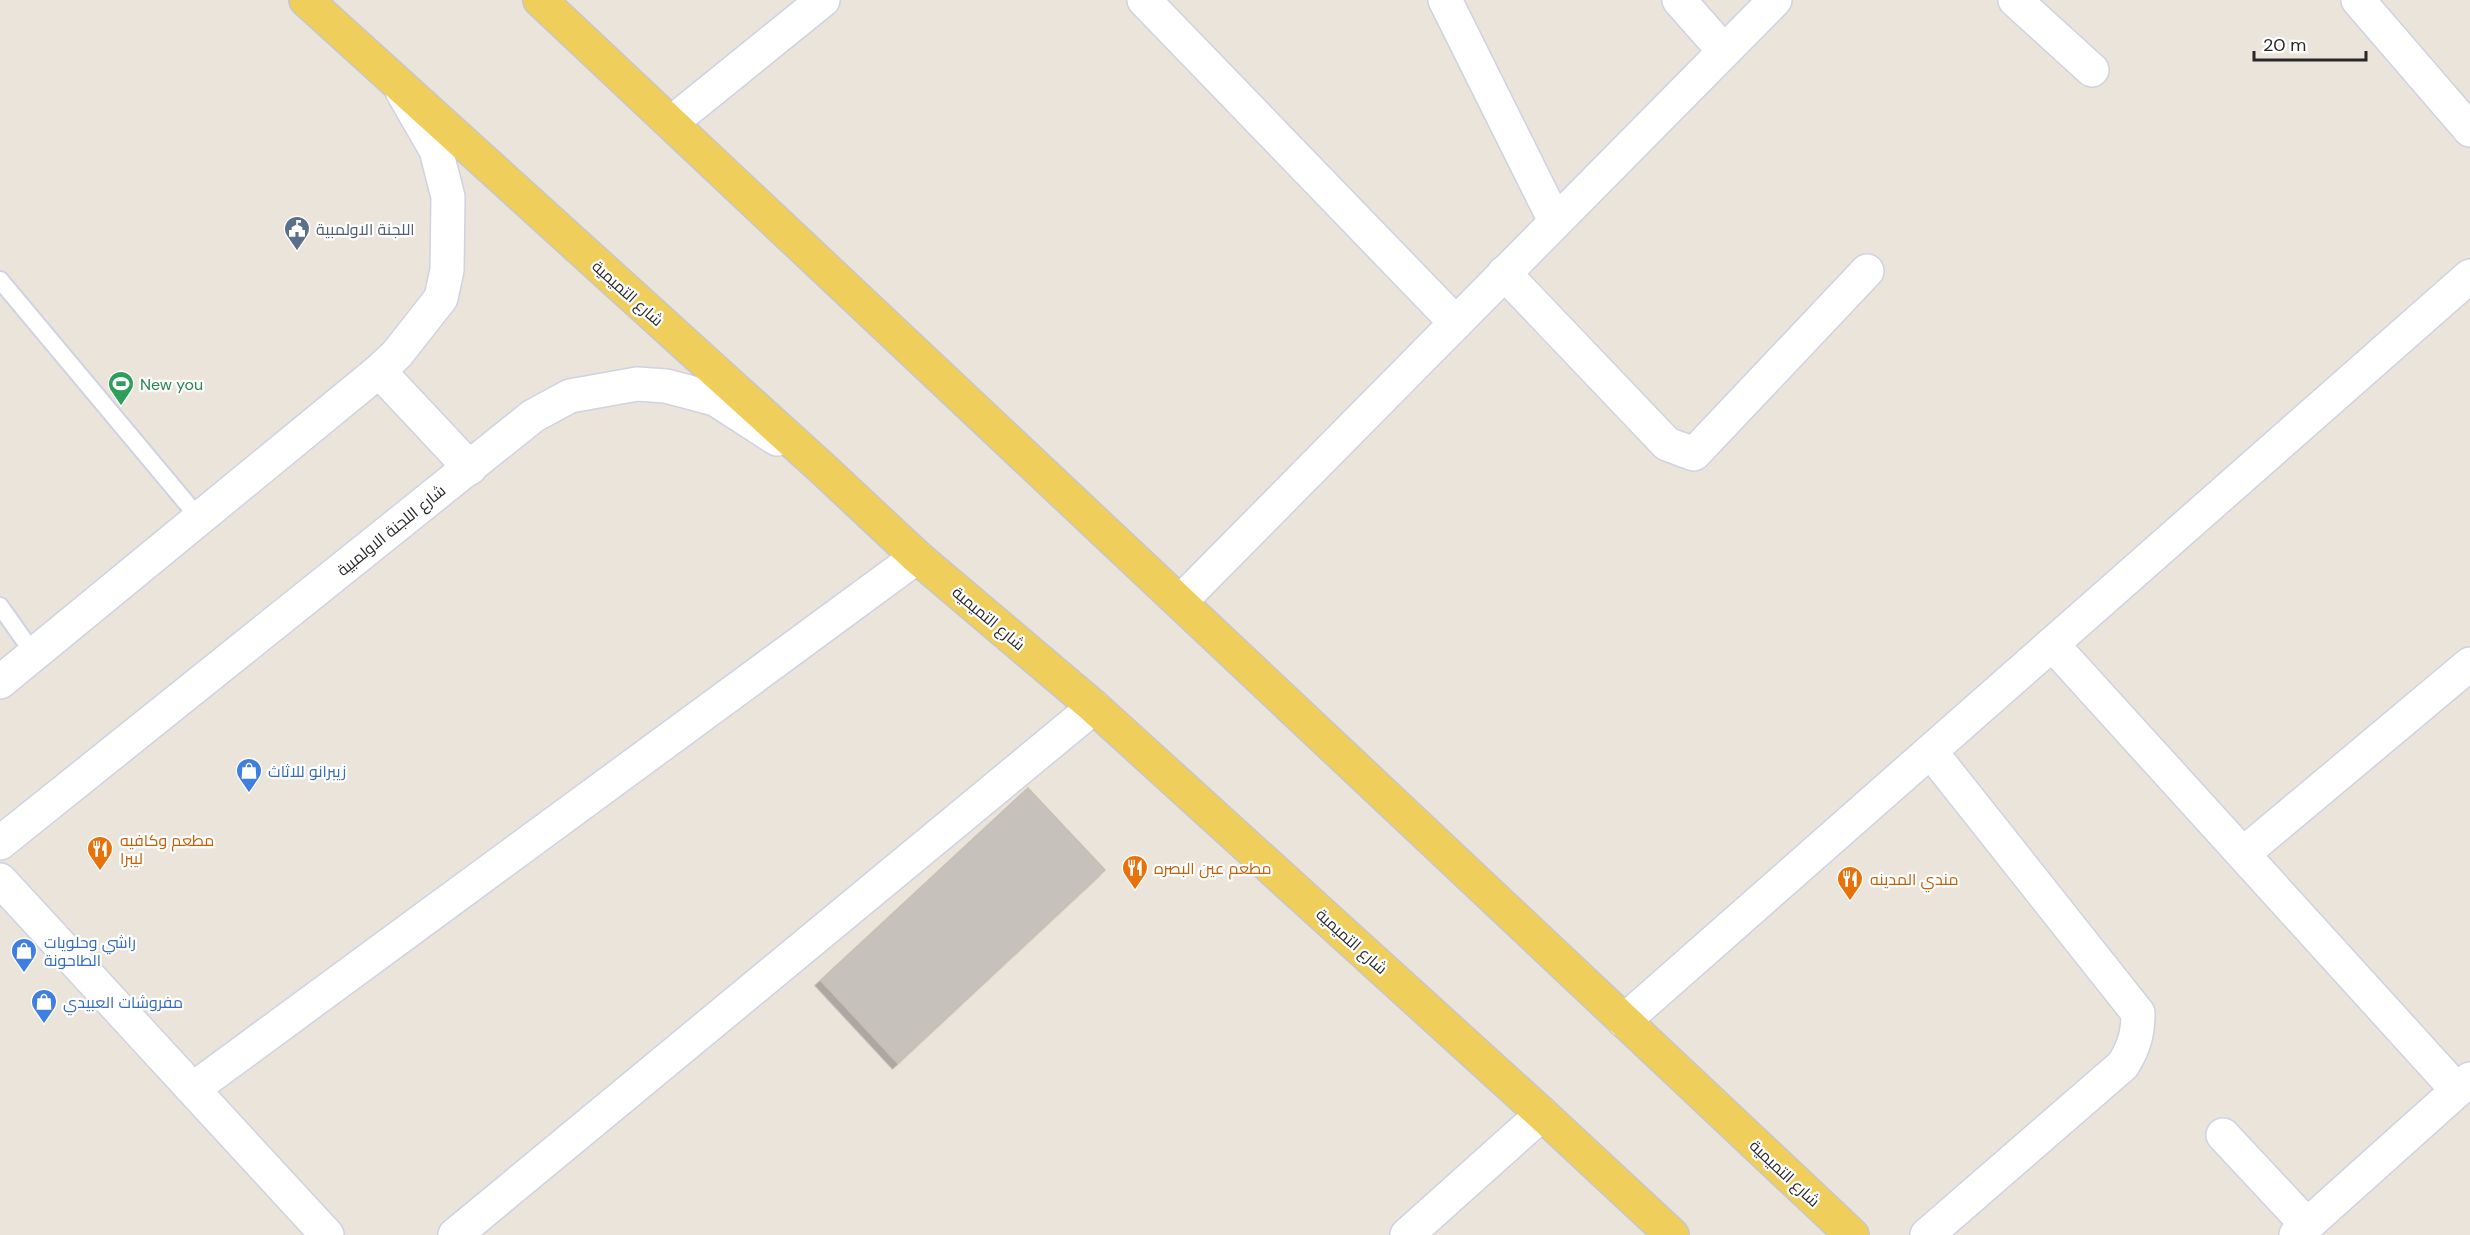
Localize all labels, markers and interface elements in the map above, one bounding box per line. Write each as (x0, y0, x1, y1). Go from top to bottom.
scale bar (2254, 24, 2366, 62)
text: 20 m (2263, 33, 2306, 57)
public building icon: اللجنة الاولمبية (282, 214, 312, 252)
place label: اللجنة الاولمبية (316, 219, 415, 240)
street label: شارع التميمية (587, 256, 668, 332)
sports icon: New you (106, 369, 136, 407)
place label: New you (140, 374, 203, 395)
street label: شارع اللجنة الاولمبية (333, 480, 451, 581)
street label: شارع التميمية (947, 582, 1029, 656)
shop icon: زيبرانو للاثاث (234, 756, 264, 794)
place label: زيبرانو للاثاث (268, 761, 346, 782)
place label: مطعم وكافيه ليبرا (120, 830, 214, 869)
restaurant icon: مطعم وكافيه ليبرا (85, 834, 115, 872)
restaurant icon: مطعم عين البصره (1120, 853, 1150, 891)
place label: مطعم عين البصره (1154, 858, 1272, 880)
restaurant icon: مندي المدينه (1835, 864, 1865, 902)
place label: مندي المدينه (1870, 869, 1958, 893)
street label: شارع التميمية (1311, 904, 1392, 980)
place label: راشي وحلويات الطاحونة (44, 932, 136, 971)
shop icon: راشي وحلويات الطاحونة (9, 936, 39, 974)
shop icon: مفروشات العبيدي (29, 987, 59, 1025)
place label: مفروشات العبيدي (63, 992, 183, 1016)
street label: شارع التميمية (1744, 1135, 1824, 1212)

